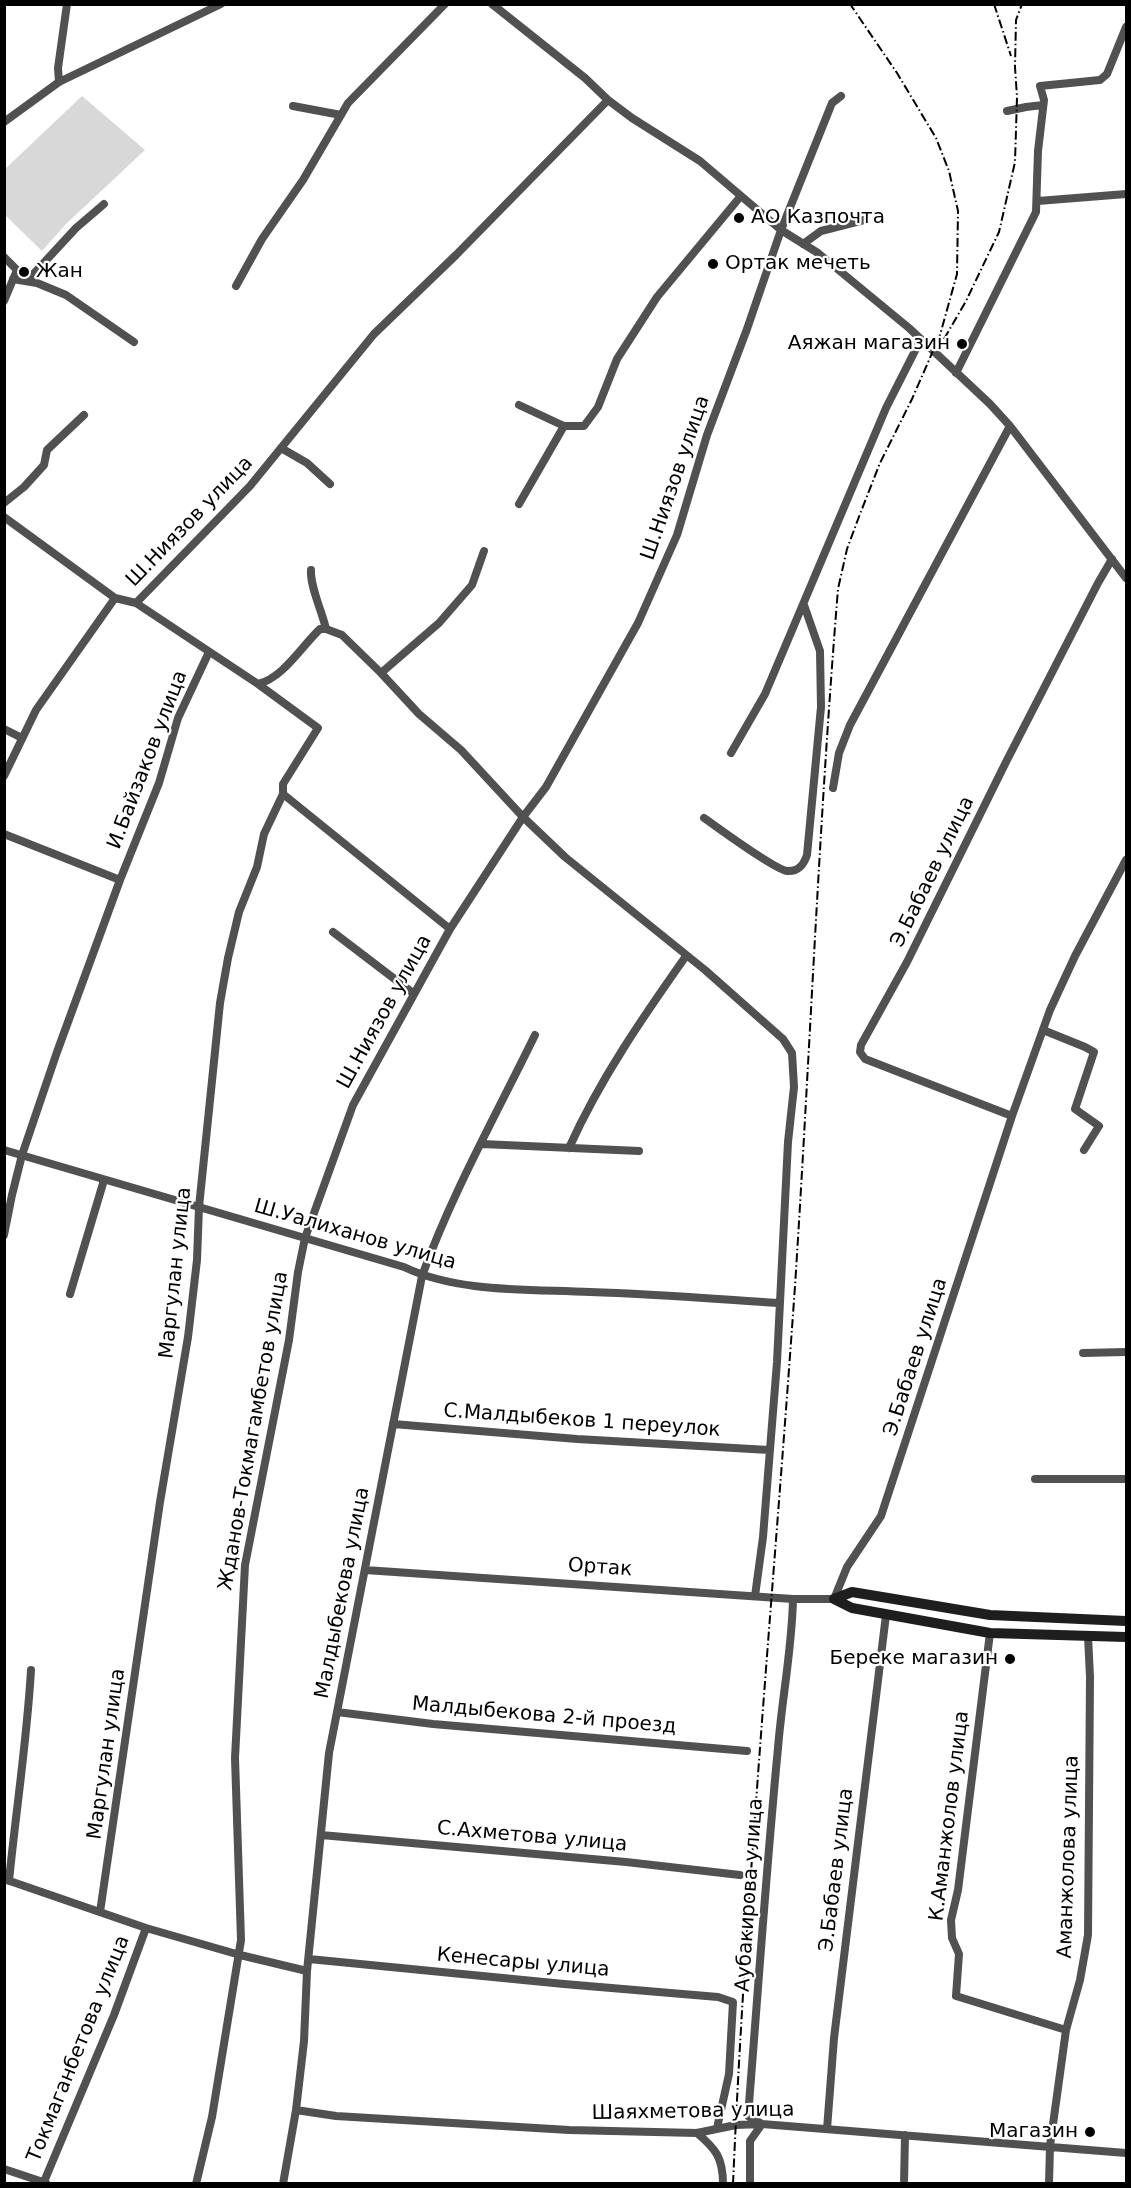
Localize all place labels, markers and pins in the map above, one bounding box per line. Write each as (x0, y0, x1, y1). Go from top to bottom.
place label: АО Казпочта (751, 206, 885, 230)
marker: АО Казпочта (732, 211, 746, 225)
place label: Ортак мечеть (725, 252, 871, 276)
marker: Ортак мечеть (706, 257, 720, 271)
place label: Жан (36, 260, 83, 284)
marker: Жан (17, 265, 31, 279)
place label: Аяжан магазин (788, 332, 950, 356)
marker: Аяжан магазин (955, 337, 969, 351)
place label: Береке магазин (829, 1647, 998, 1671)
marker: Береке магазин (1003, 1652, 1017, 1666)
place label: Магазин (989, 2120, 1078, 2144)
marker: Магазин (1083, 2125, 1097, 2139)

